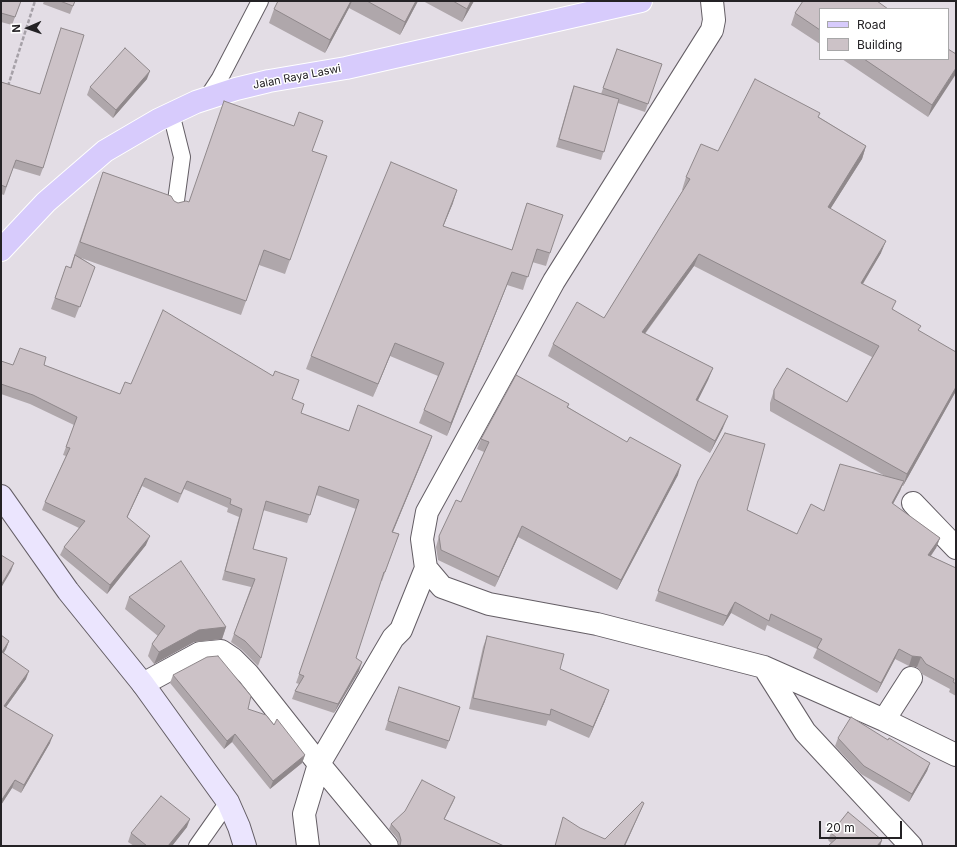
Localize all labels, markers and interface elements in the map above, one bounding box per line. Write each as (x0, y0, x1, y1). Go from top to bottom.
north arrow (8, 8, 48, 48)
legend (819, 8, 949, 60)
text: Road (857, 17, 886, 32)
text: N (9, 24, 23, 33)
text: Building (857, 37, 902, 52)
street label: Jalan Raya Laswi (252, 62, 342, 92)
scale bar (821, 813, 904, 839)
text: 20 m (826, 820, 855, 835)

